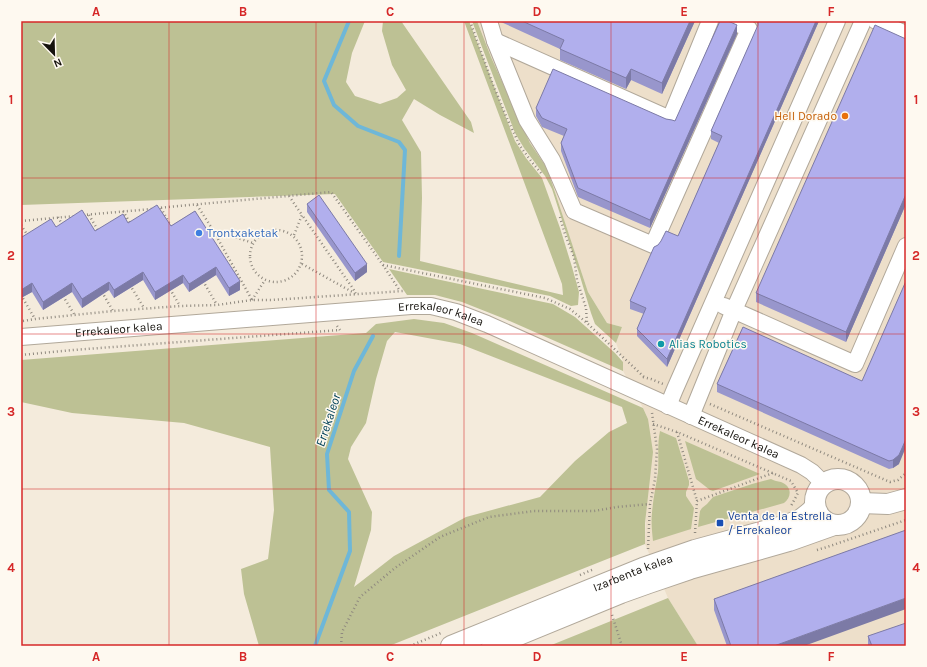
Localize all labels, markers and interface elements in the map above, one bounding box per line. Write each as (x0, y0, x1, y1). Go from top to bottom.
text: A (92, 4, 100, 19)
text: B (239, 4, 247, 19)
text: C (386, 4, 394, 19)
text: D (533, 4, 542, 19)
text: E (680, 4, 688, 19)
text: F (827, 4, 835, 19)
north arrow (34, 34, 74, 74)
text: N (52, 55, 64, 70)
text: 1 (9, 92, 13, 107)
text: 1 (914, 92, 918, 107)
place label: Hell Dorado (774, 109, 837, 123)
marker: Hell Dorado (840, 111, 850, 121)
place label: Trontxaketak (207, 226, 279, 240)
marker: Trontxaketak (194, 228, 204, 238)
text: 2 (7, 248, 15, 263)
text: 2 (912, 248, 920, 263)
street label: Errekaleor kalea (397, 299, 486, 329)
street label: Errekaleor kalea (74, 319, 163, 340)
place label: Alias Robotics (669, 337, 747, 351)
marker: Alias Robotics (656, 339, 666, 349)
water label: Errekaleor (312, 391, 344, 448)
text: 3 (7, 404, 15, 419)
text: 3 (912, 404, 920, 419)
street label: Errekaleor kalea (696, 413, 782, 461)
place label: Venta de la Estrella / Errekaleor (728, 509, 832, 537)
marker: Venta de la Estrella / Errekaleor (715, 518, 725, 528)
street label: Izarbenta kalea (591, 551, 674, 595)
text: 4 (7, 560, 15, 575)
text: 4 (912, 560, 920, 575)
text: A (92, 649, 100, 664)
text: B (239, 649, 247, 664)
text: C (386, 649, 394, 664)
text: D (533, 649, 542, 664)
text: E (680, 649, 688, 664)
text: F (827, 649, 835, 664)

